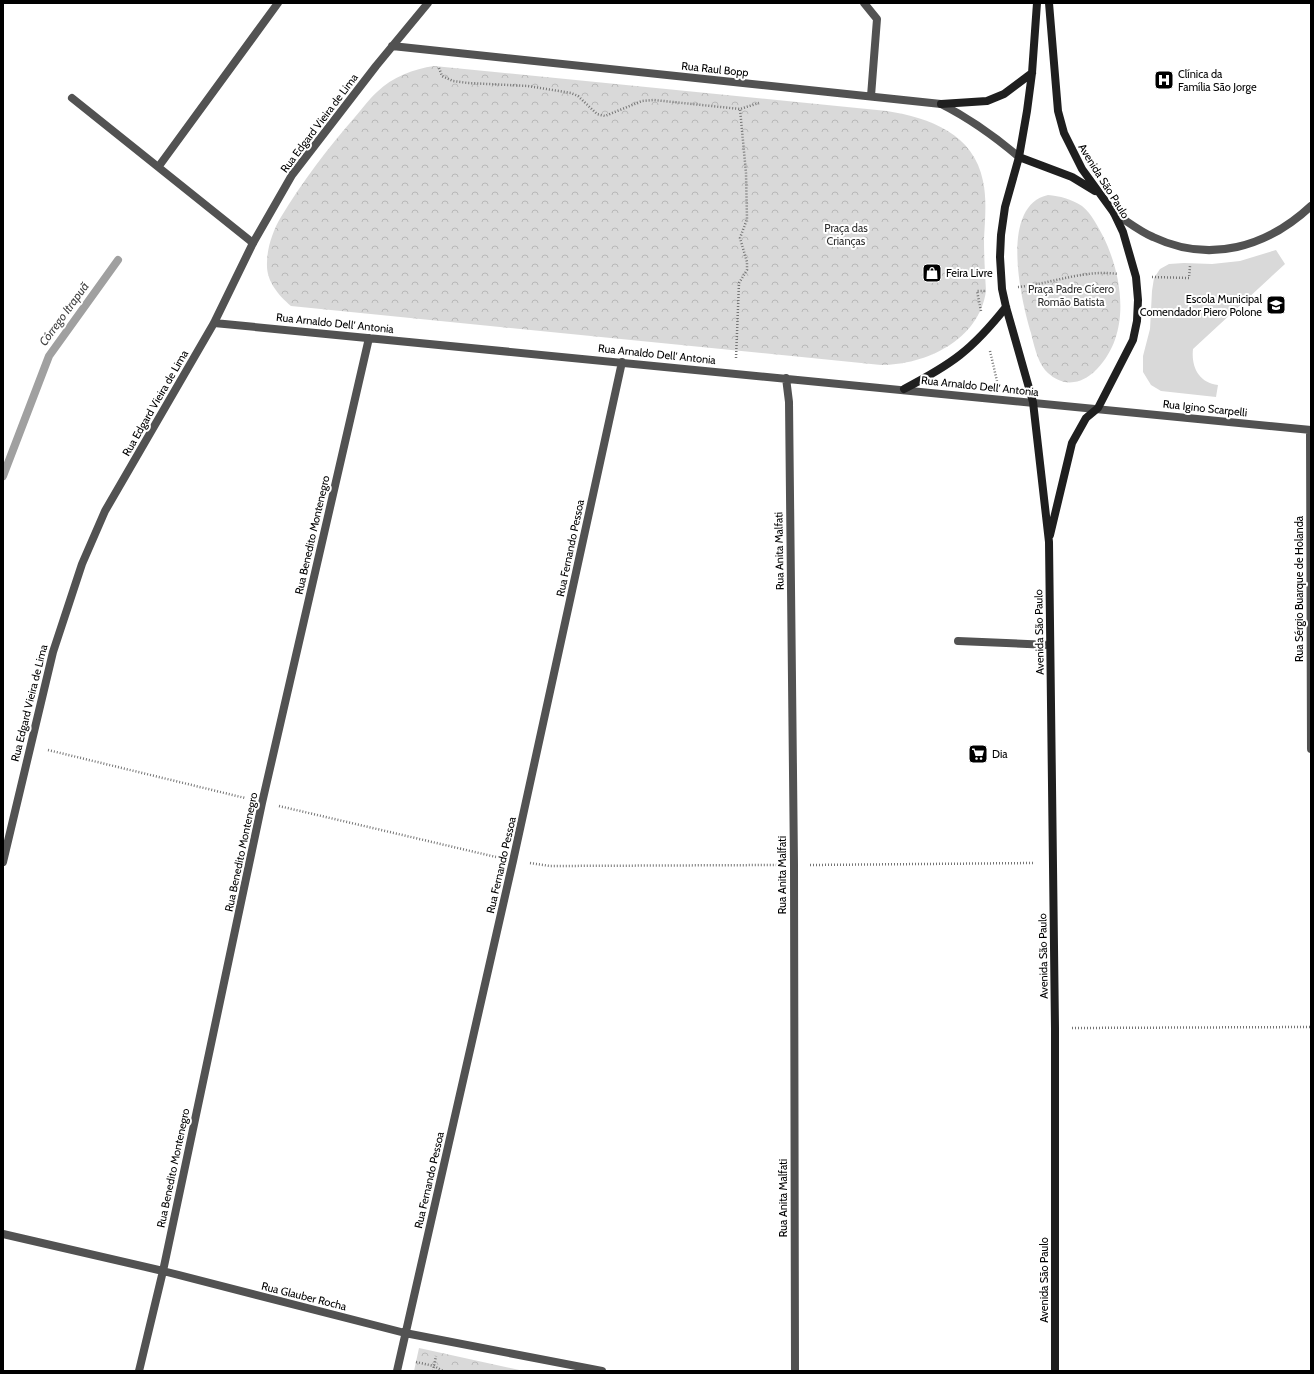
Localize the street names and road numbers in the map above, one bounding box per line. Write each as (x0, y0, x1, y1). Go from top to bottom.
street label: Rua Raul Bopp (681, 59, 749, 79)
street label: Rua Edgard Vieira de Lima (277, 70, 361, 175)
street label: Avenida São Paulo (1075, 141, 1133, 221)
street label: Rua Arnaldo Dell' Antonia (275, 310, 395, 336)
street label: Rua Arnaldo Dell' Antonia (597, 341, 717, 367)
street label: Rua Edgard Vieira de Lima (119, 347, 192, 459)
street label: Rua Arnaldo Dell' Antonia (920, 373, 1040, 399)
street label: Rua Igino Scarpelli (1162, 397, 1248, 419)
street label: Rua Benedito Montenegro (292, 474, 332, 596)
street label: Rua Fernando Pessoa (553, 498, 587, 598)
street label: Rua Anita Malfati (771, 512, 787, 590)
street label: Rua Sérgio Buarque de Holanda (1292, 515, 1306, 662)
street label: Avenida São Paulo (1031, 589, 1047, 675)
street label: Rua Edgard Vieira de Lima (8, 642, 51, 763)
street label: Rua Benedito Montenegro (222, 791, 260, 913)
street label: Rua Fernando Pessoa (483, 815, 519, 915)
street label: Rua Anita Malfati (775, 836, 789, 914)
street label: Avenida São Paulo (1035, 913, 1051, 999)
street label: Rua Benedito Montenegro (154, 1107, 192, 1229)
street label: Rua Fernando Pessoa (411, 1130, 447, 1230)
street label: Rua Anita Malfati (776, 1159, 790, 1237)
street label: Avenida São Paulo (1037, 1237, 1051, 1323)
street label: Rua Glauber Rocha (260, 1279, 349, 1314)

